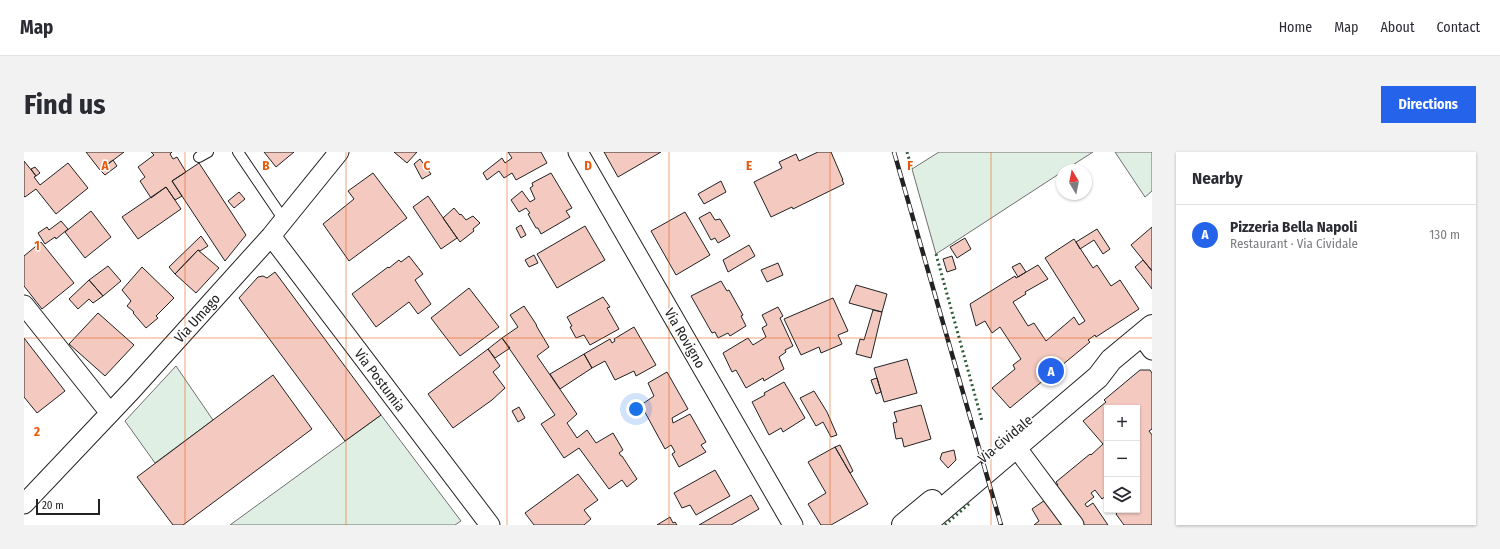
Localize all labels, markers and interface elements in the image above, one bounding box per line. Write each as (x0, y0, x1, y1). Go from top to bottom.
text: Map (20, 16, 53, 39)
text: Home (1279, 19, 1312, 36)
text: Map (1334, 19, 1358, 36)
text: About (1380, 19, 1415, 36)
text: Contact (1437, 19, 1480, 36)
button: Directions (1381, 86, 1476, 123)
text: Find us (24, 88, 106, 121)
text: A (100, 158, 109, 173)
text: B (262, 158, 270, 173)
text: C (424, 158, 431, 173)
text: D (584, 158, 592, 173)
text: E (746, 158, 752, 173)
text: F (907, 158, 913, 173)
north arrow (1056, 164, 1092, 200)
text: Nearby (1192, 168, 1243, 189)
text: Pizzeria Bella Napoli (1230, 218, 1357, 236)
text: A (1201, 227, 1209, 242)
text: 130 m (1429, 227, 1460, 242)
text: Restaurant · Via Cividale (1230, 236, 1358, 251)
text: 1 (34, 238, 40, 253)
street label: Via Umago (171, 290, 224, 346)
street label: Via Rovigno (661, 305, 709, 371)
street label: Via Postumia (351, 346, 409, 415)
pin: A (1038, 356, 1064, 386)
your location (626, 399, 646, 419)
map controls (1104, 405, 1140, 513)
button: + (1104, 405, 1140, 441)
street label: Via Cividale (975, 412, 1036, 467)
text: 2 (33, 424, 40, 439)
button: − (1104, 441, 1140, 477)
button: layers (1104, 477, 1140, 513)
scale bar (36, 497, 100, 516)
text: 20 m (42, 499, 64, 512)

